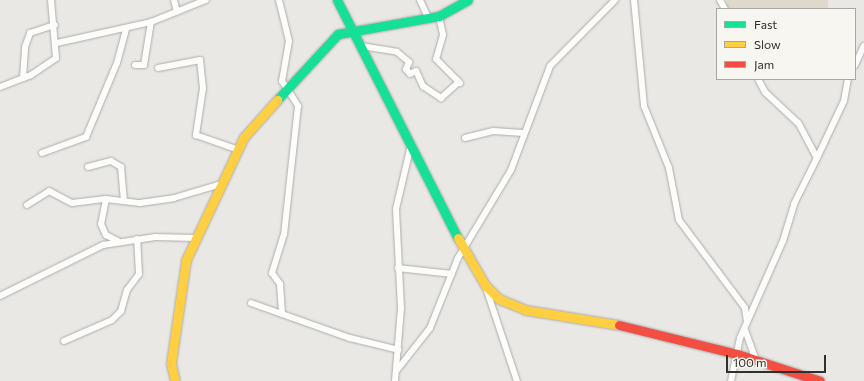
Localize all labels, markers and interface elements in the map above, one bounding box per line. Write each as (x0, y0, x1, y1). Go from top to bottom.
legend (716, 8, 856, 80)
text: Fast (754, 17, 777, 31)
text: Slow (754, 37, 781, 51)
text: Jam (754, 57, 774, 71)
scale bar (728, 347, 828, 373)
text: 100 m (733, 355, 767, 369)

